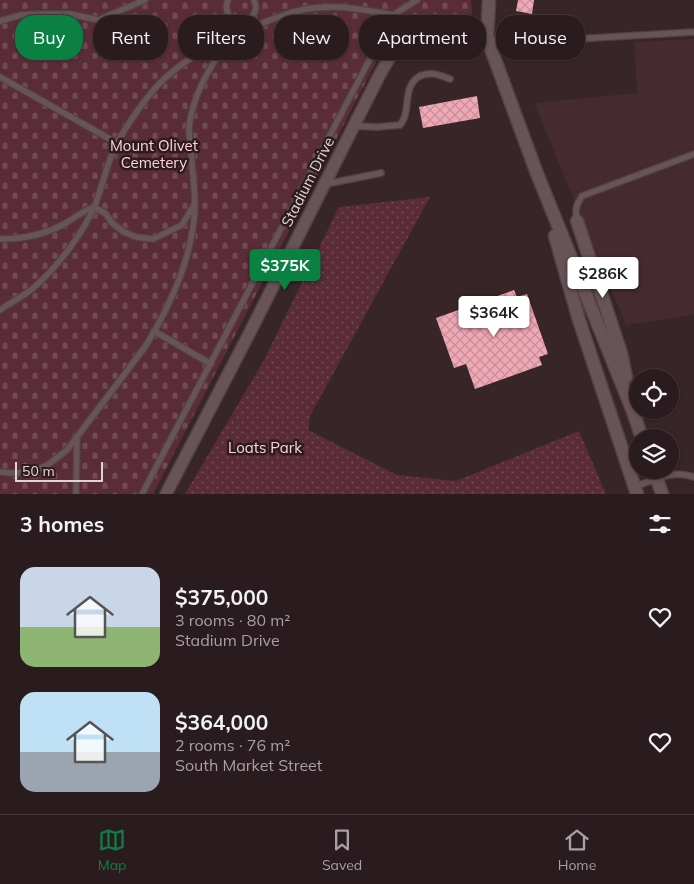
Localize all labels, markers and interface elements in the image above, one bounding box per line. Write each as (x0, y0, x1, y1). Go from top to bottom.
chip: Buy (15, 15, 83, 60)
chip: Rent (93, 15, 168, 60)
chip: Filters (178, 15, 264, 60)
chip: New (274, 15, 349, 60)
chip: Apartment (359, 15, 486, 60)
chip: House (496, 15, 585, 60)
street label: Stadium Drive (277, 134, 338, 230)
park label: Mount Olivet Cemetery (110, 136, 198, 172)
pin: $375K (250, 248, 320, 291)
text: $375K (260, 255, 310, 275)
pin: $286K (568, 256, 638, 299)
text: $286K (578, 263, 628, 283)
pin: $364K (459, 296, 529, 338)
text: $364K (469, 302, 519, 322)
map controls (629, 369, 679, 479)
button: locate (629, 369, 679, 419)
button: layers (629, 429, 679, 479)
park label: Loats Park (228, 438, 302, 457)
scale bar (15, 459, 102, 482)
text: 50 m (22, 462, 55, 480)
icon: filters (646, 510, 674, 538)
text: 3 homes (20, 511, 104, 537)
text: $375,000 (175, 584, 268, 610)
icon: home (60, 587, 120, 647)
icon: heart (646, 603, 674, 631)
text: 3 rooms · 80 m² (175, 610, 290, 630)
text: Stadium Drive (175, 630, 280, 650)
text: $364,000 (175, 709, 268, 735)
icon: home (60, 712, 120, 772)
icon: heart (646, 728, 674, 756)
text: 2 rooms · 76 m² (175, 735, 290, 755)
text: South Market Street (175, 755, 322, 775)
tab: Map (98, 826, 127, 874)
tab: Saved (322, 826, 362, 874)
tab: Home (558, 826, 596, 874)

